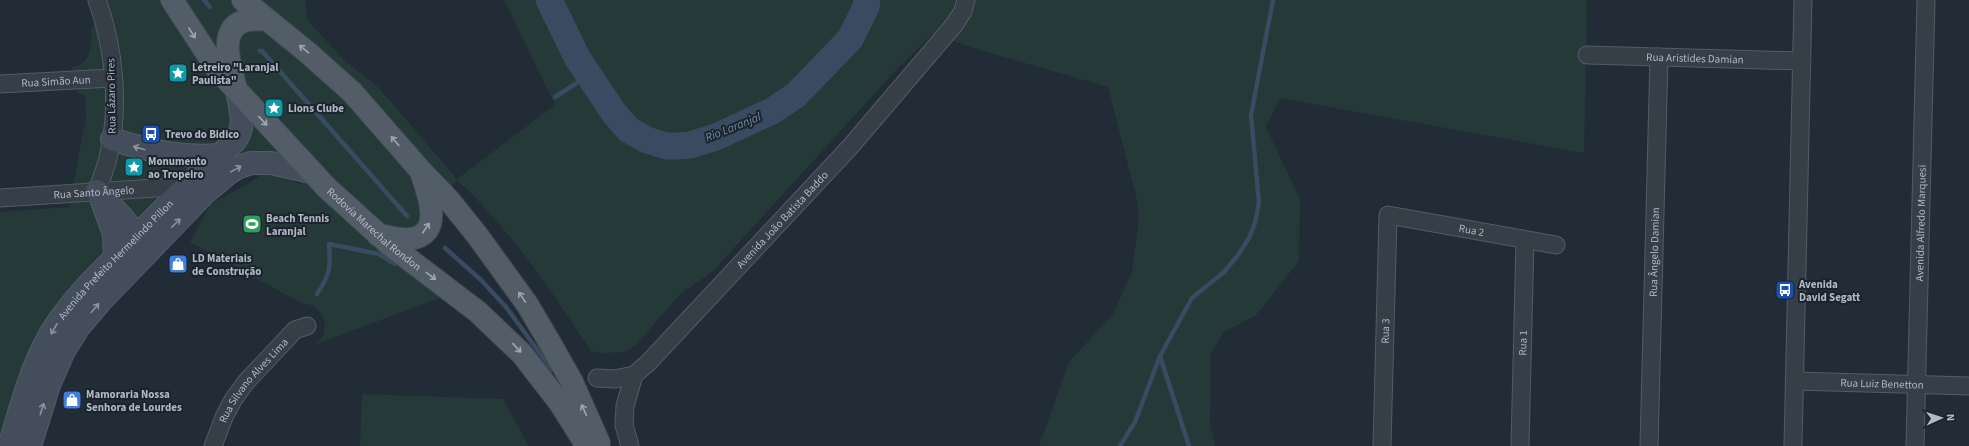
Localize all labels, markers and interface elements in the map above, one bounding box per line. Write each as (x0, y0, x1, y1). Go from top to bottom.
one-way arrow (189, 27, 197, 39)
one-way arrow (298, 45, 309, 53)
street label: Rua Aristides Damian (1646, 50, 1744, 67)
street label: Rua Lázaro Pires (103, 58, 120, 134)
place label: Letreiro "Laranjal Paulista" (192, 60, 279, 88)
place icon: Letreiro "Laranjal Paulista" (167, 62, 189, 84)
street label: Rua Simão Aun (21, 72, 91, 91)
place icon: Lions Clube (263, 97, 285, 119)
place label: Lions Clube (288, 101, 344, 116)
water label: Rio Laranjal (703, 109, 764, 146)
one-way arrow (259, 115, 268, 126)
bus stop icon: Trevo do Bidico (140, 123, 162, 145)
place label: Trevo do Bidico (165, 127, 239, 142)
one-way arrow (391, 136, 400, 146)
one-way arrow (132, 144, 145, 151)
place label: Monumento ao Tropeiro (148, 154, 207, 182)
place icon: Monumento ao Tropeiro (123, 156, 145, 178)
one-way arrow (230, 165, 242, 173)
street label: Avenida Alfredo Marquesi (1912, 165, 1930, 282)
street label: Avenida João Batista Baddo (733, 168, 832, 272)
street label: Rua Santo Ângelo (53, 182, 135, 203)
street label: Rodovia Marechal Rondon (323, 184, 424, 274)
street label: Avenida Prefeito Hermelindo Pillon (55, 196, 177, 323)
street label: Rua Ângelo Damian (1646, 207, 1663, 297)
place label: Beach Tennis Laranjal (266, 211, 329, 239)
sports icon: Beach Tennis Laranjal (241, 213, 263, 235)
one-way arrow (171, 218, 181, 228)
street label: Rua 2 (1458, 221, 1485, 240)
one-way arrow (422, 223, 430, 234)
place label: LD Materiais de Construção (192, 251, 261, 279)
shop icon: LD Materiais de Construção (167, 253, 189, 275)
one-way arrow (425, 271, 436, 280)
place label: Avenida David Segatt (1798, 277, 1861, 305)
bus stop icon: Avenida David Segatt (1774, 279, 1796, 301)
one-way arrow (518, 292, 526, 303)
one-way arrow (90, 303, 99, 314)
street label: Rua 3 (1378, 318, 1393, 344)
one-way arrow (49, 323, 57, 335)
street label: Rua 1 (1515, 330, 1531, 356)
street label: Rua Silvano Alves Lima (215, 335, 292, 425)
one-way arrow (512, 343, 521, 353)
street label: Rua Luiz Benetton (1840, 375, 1924, 393)
place label: Mamoraria Nossa Senhora de Lourdes (86, 387, 182, 415)
shop icon: Mamoraria Nossa Senhora de Lourdes (61, 389, 83, 411)
north arrow (1921, 398, 1961, 438)
one-way arrow (39, 402, 46, 415)
one-way arrow (580, 405, 587, 417)
text: N (1943, 413, 1958, 422)

